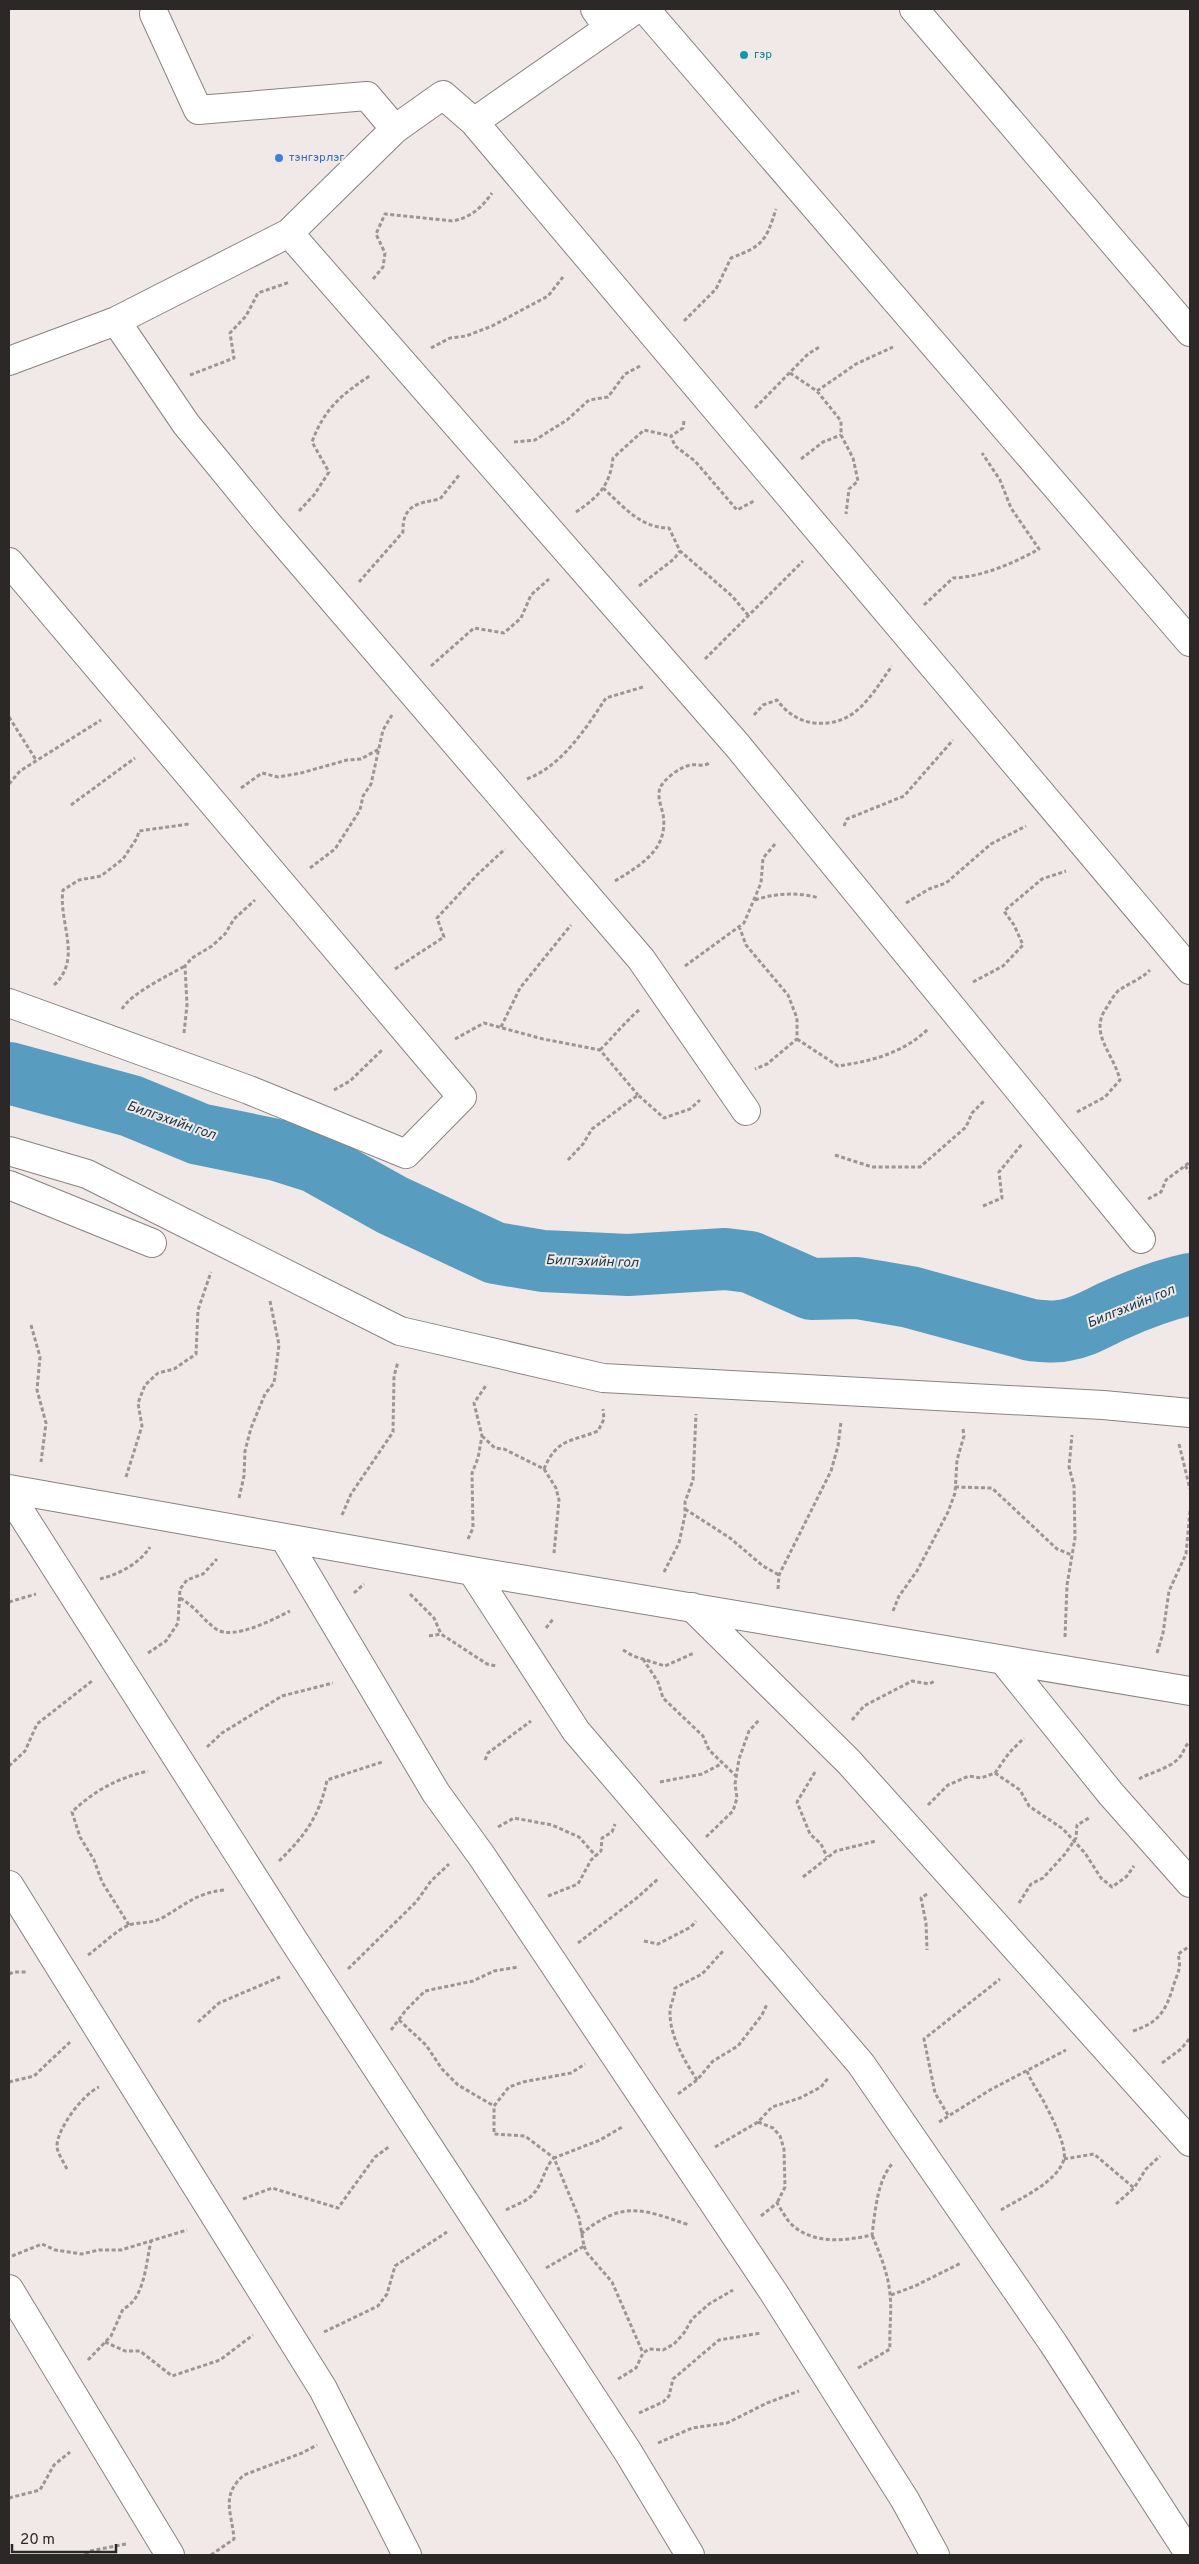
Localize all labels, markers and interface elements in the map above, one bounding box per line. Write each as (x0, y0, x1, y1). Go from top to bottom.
place label: гэр (754, 47, 772, 63)
marker: гэр (738, 49, 750, 61)
place label: тэнгэрлэг (289, 150, 344, 166)
marker: тэнгэрлэг (273, 152, 285, 164)
water label: Билгэхийн гол (124, 1098, 219, 1144)
water label: Билгэхийн гол (545, 1252, 640, 1272)
water label: Билгэхийн гол (1085, 1281, 1178, 1332)
scale bar (12, 2522, 116, 2554)
text: 20 m (20, 2531, 55, 2550)

